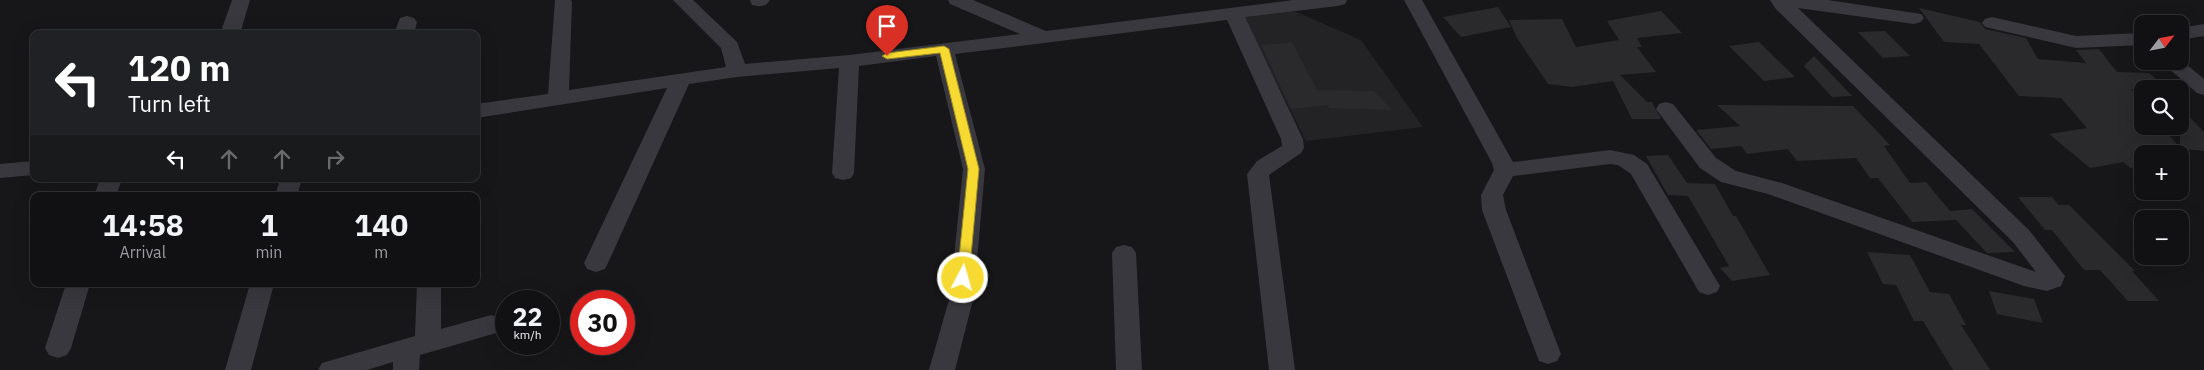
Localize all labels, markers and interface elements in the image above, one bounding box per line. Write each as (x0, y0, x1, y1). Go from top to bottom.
pin (866, 5, 908, 56)
icon: arrive (873, 12, 901, 40)
north arrow (2134, 15, 2189, 70)
map controls (2134, 15, 2189, 265)
text: 120 m (128, 45, 231, 91)
icon: left (45, 50, 110, 115)
button: search (2134, 80, 2189, 135)
text: Turn left (128, 89, 211, 118)
icon: left (162, 145, 190, 173)
icon: ahead (215, 145, 243, 173)
icon: ahead (268, 145, 296, 173)
icon: right (321, 145, 349, 173)
button: + (2134, 145, 2189, 200)
text: 14:58 (102, 205, 184, 244)
text: 1 (260, 205, 278, 244)
text: 140 (354, 205, 408, 244)
button: − (2134, 210, 2189, 265)
text: Arrival (119, 242, 166, 262)
text: min (255, 242, 282, 262)
text: m (374, 242, 388, 262)
position arrow (936, 251, 988, 303)
speed limit sign: 30 (570, 290, 635, 355)
text: 22 (512, 300, 543, 333)
text: km/h (513, 327, 542, 342)

